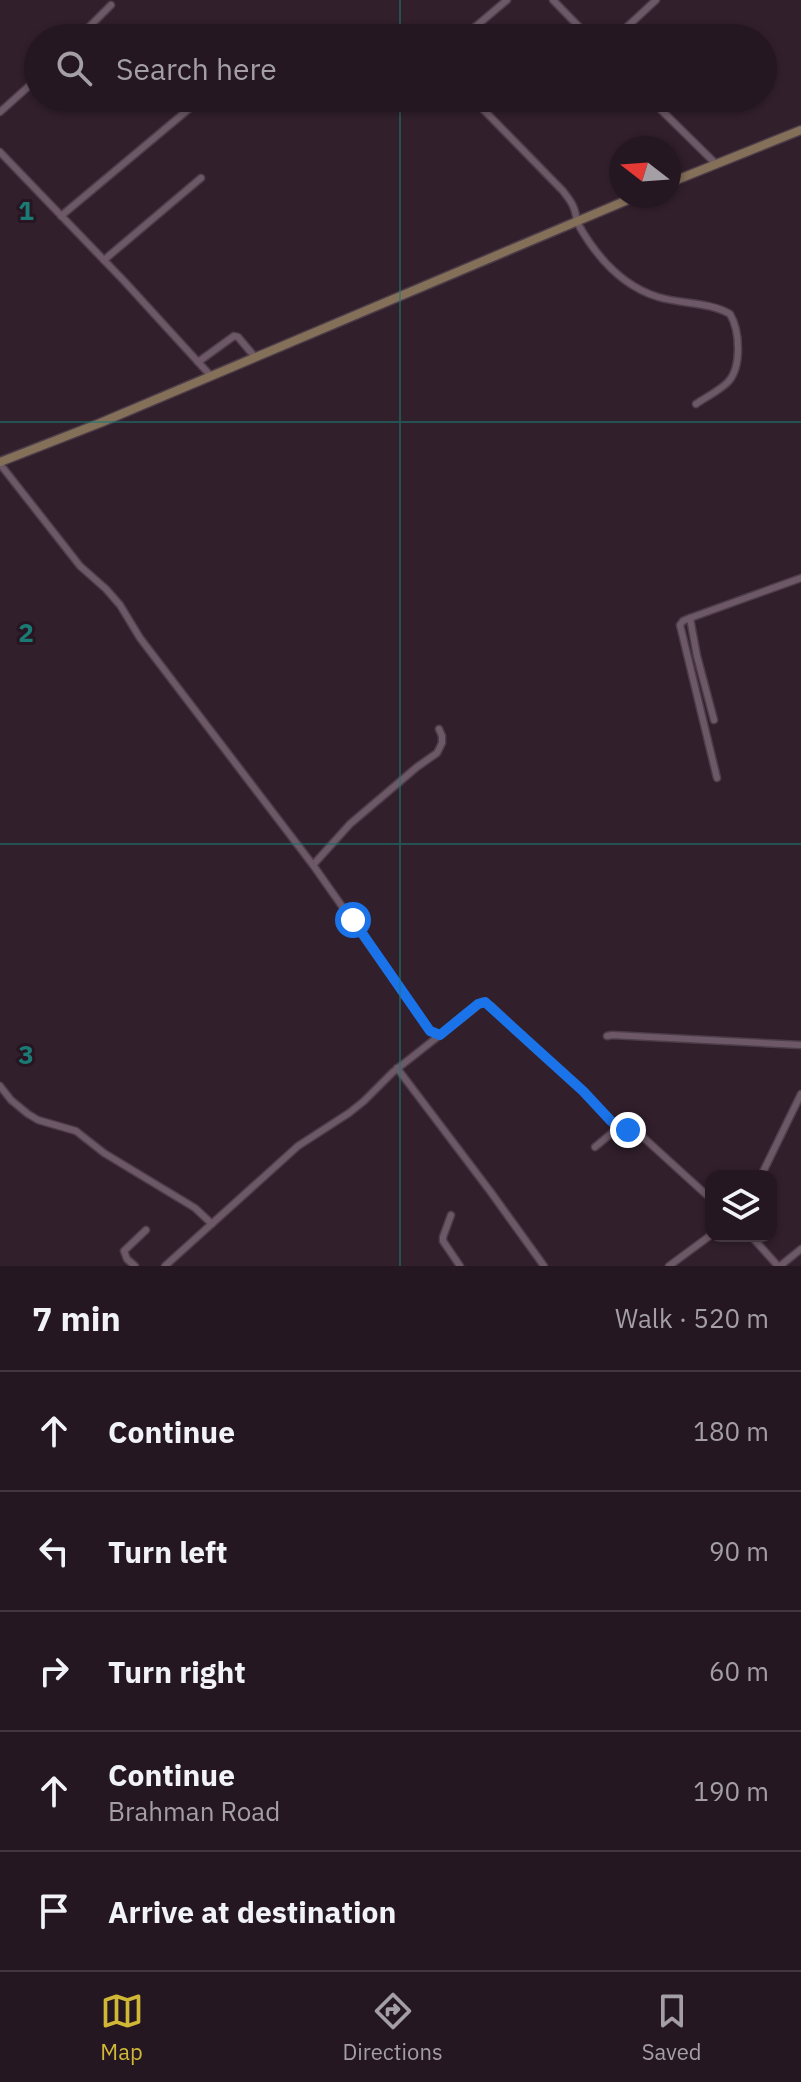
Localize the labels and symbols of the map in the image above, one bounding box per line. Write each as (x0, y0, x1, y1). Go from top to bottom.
north arrow (609, 136, 681, 208)
text: 1 (18, 193, 34, 227)
text: 2 (18, 615, 34, 649)
route start (335, 902, 371, 938)
text: 3 (18, 1037, 34, 1071)
route end (610, 1112, 646, 1148)

